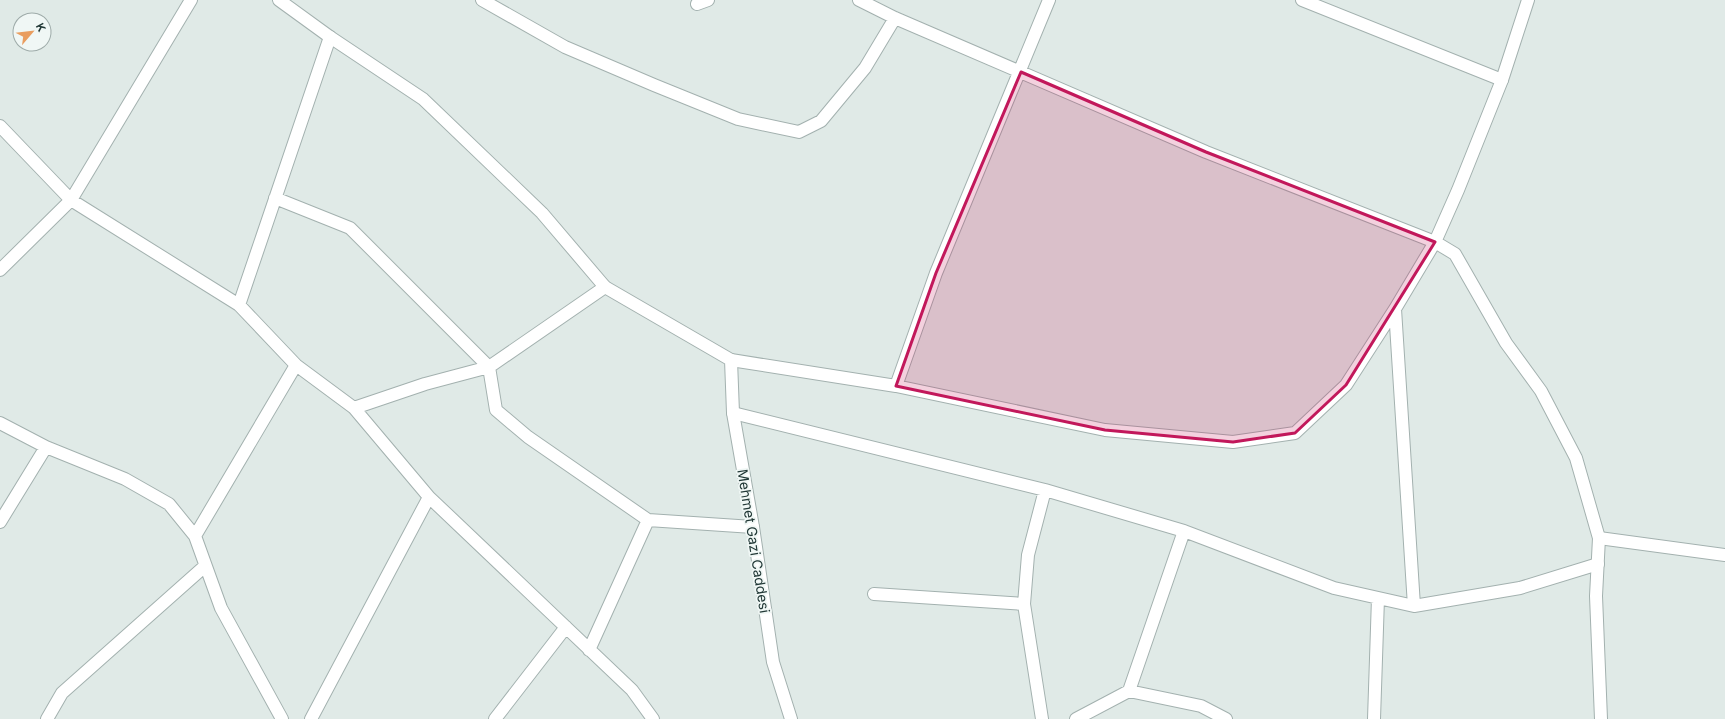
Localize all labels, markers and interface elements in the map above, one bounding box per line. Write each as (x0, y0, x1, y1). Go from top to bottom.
north arrow (12, 12, 52, 52)
text: K (33, 21, 49, 34)
street label: Mehmet Gazi Caddesi (734, 468, 774, 614)

